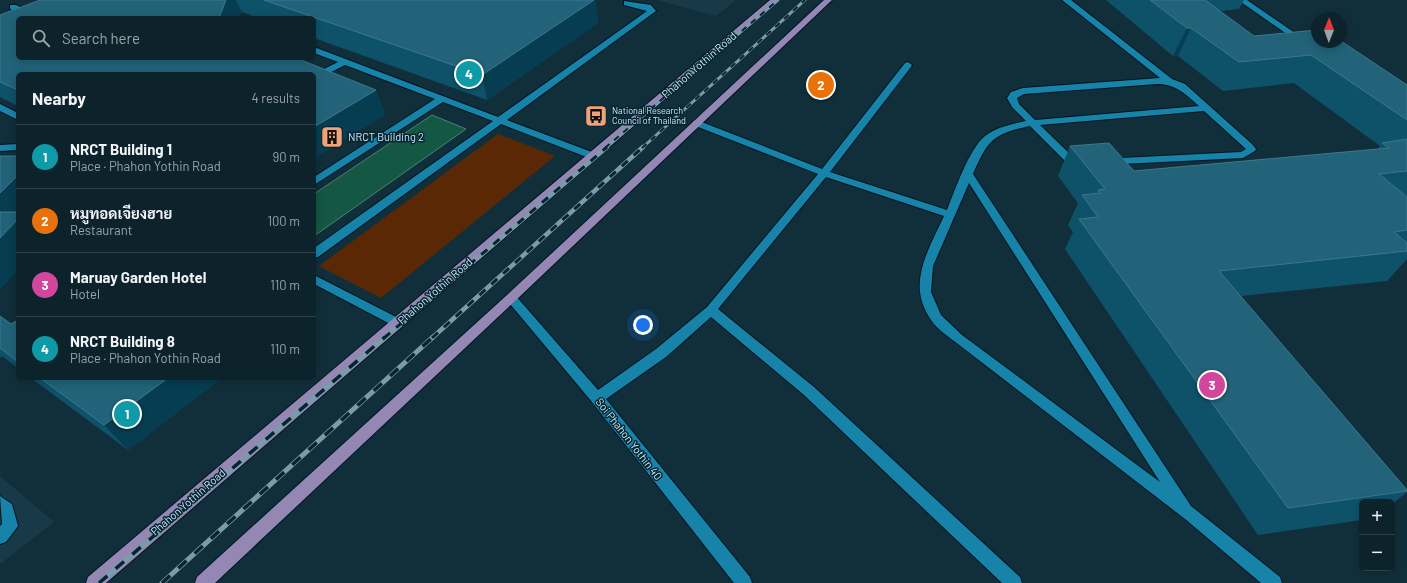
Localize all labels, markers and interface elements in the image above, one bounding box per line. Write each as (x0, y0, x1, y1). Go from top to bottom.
north arrow (1311, 12, 1347, 48)
search box (16, 16, 316, 60)
icon: search (30, 27, 52, 49)
text: Search here (62, 29, 140, 47)
street label: Phahon Yothin Road (659, 29, 739, 101)
pin: 4 (456, 59, 482, 89)
pin: 2 (808, 70, 834, 100)
text: Nearby (32, 88, 86, 108)
text: 4 results (252, 90, 300, 106)
bus stop icon: National Research Council of Thailand (583, 103, 609, 129)
place label: National Research Council of Thailand (612, 105, 686, 126)
building icon: NRCT Building 2 (319, 124, 345, 150)
place label: NRCT Building 2 (348, 130, 424, 143)
text: NRCT Building 1 (70, 140, 172, 158)
text: 1 (43, 149, 47, 165)
text: 90 m (273, 149, 300, 165)
text: Place · Phahon Yothin Road (70, 158, 221, 174)
text: หมูทอดเจียงฮาย (70, 204, 172, 222)
text: 2 (41, 213, 49, 229)
text: 100 m (267, 213, 300, 229)
text: Restaurant (70, 222, 132, 238)
street label: Phahon Yothin Road (395, 255, 475, 327)
text: Maruay Garden Hotel (70, 268, 206, 286)
text: 3 (41, 277, 49, 293)
text: 110 m (270, 277, 300, 293)
text: Hotel (70, 286, 100, 302)
your location (633, 315, 653, 335)
text: NRCT Building 8 (70, 332, 175, 350)
text: 4 (41, 341, 49, 357)
text: 110 m (270, 341, 300, 357)
text: Place · Phahon Yothin Road (70, 350, 221, 366)
pin: 3 (1199, 370, 1225, 400)
street label: Soi Phahon Yothin 40 (593, 395, 665, 482)
pin: 1 (114, 399, 140, 429)
street label: Phahon Yothin Road (148, 466, 228, 538)
map controls (1359, 499, 1395, 571)
button: + (1359, 499, 1395, 535)
button: − (1359, 535, 1395, 571)

